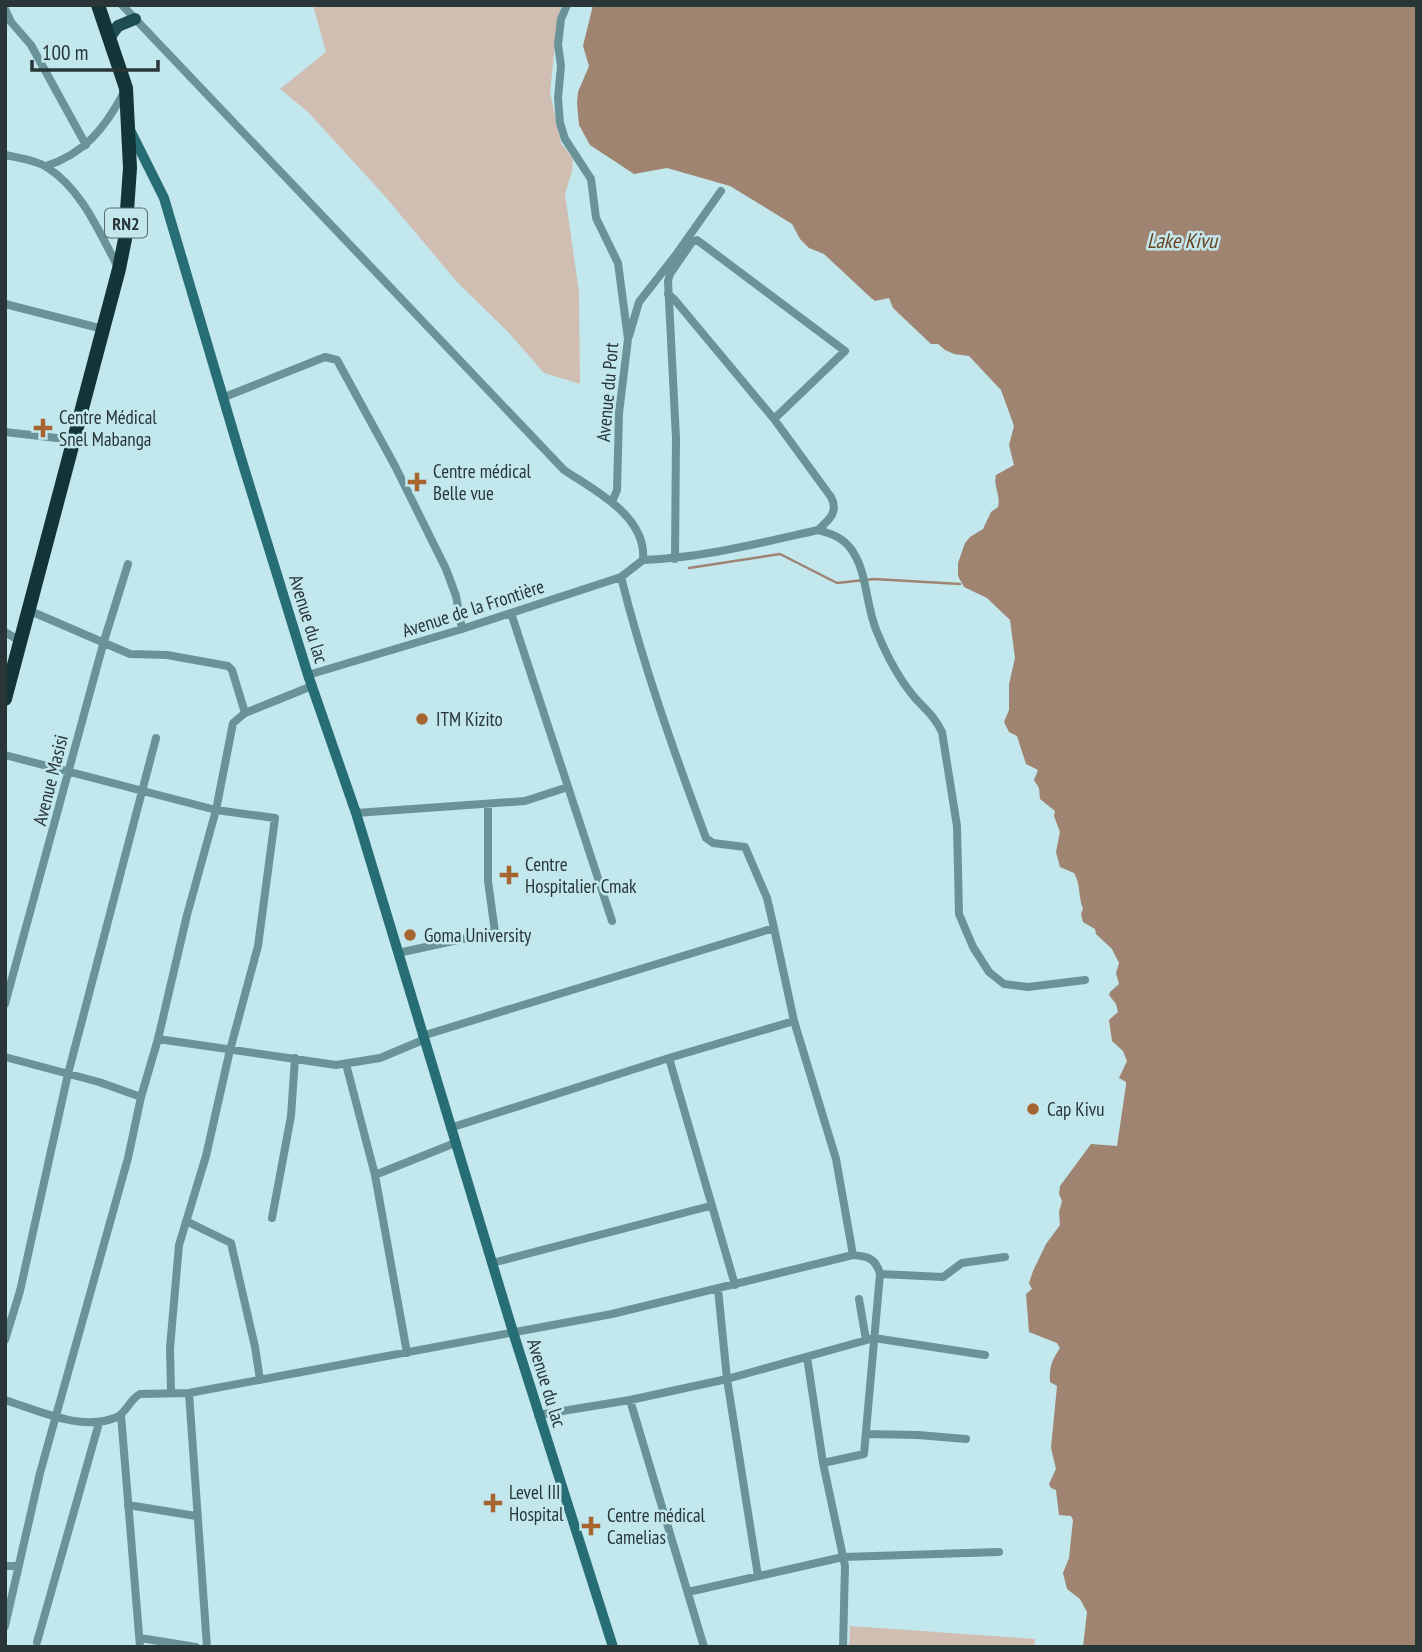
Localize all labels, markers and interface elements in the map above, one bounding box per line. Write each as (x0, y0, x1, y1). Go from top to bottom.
scale bar (32, 28, 158, 72)
text: 100 m (42, 39, 88, 66)
road number: RN2 (105, 208, 147, 238)
water label: Lake Kivu (1147, 227, 1219, 254)
street label: Avenue du Port (591, 341, 623, 443)
place label: Centre Médical Snel Mabanga (59, 405, 157, 451)
marker: Centre Médical Snel Mabanga (33, 418, 53, 438)
place label: Centre médical Belle vue (433, 459, 532, 505)
marker: Centre médical Belle vue (407, 472, 427, 492)
street label: Avenue du lac (284, 572, 334, 666)
street label: Avenue de la Frontière (399, 574, 547, 642)
place label: ITM Kizito (436, 707, 503, 731)
marker: ITM Kizito (414, 711, 430, 727)
street label: Avenue Masisi (27, 732, 73, 828)
place label: Centre Hospitalier Cmak (525, 852, 637, 898)
marker: Centre Hospitalier Cmak (499, 865, 519, 885)
place label: Goma University (424, 923, 532, 947)
marker: Goma University (402, 927, 418, 943)
place label: Cap Kivu (1047, 1097, 1104, 1121)
marker: Cap Kivu (1025, 1101, 1041, 1117)
street label: Avenue du lac (522, 1336, 572, 1430)
place label: Level III Hospital (509, 1480, 564, 1526)
marker: Level III Hospital (483, 1493, 503, 1513)
place label: Centre médical Camelias (607, 1503, 706, 1549)
marker: Centre médical Camelias (581, 1516, 601, 1536)

